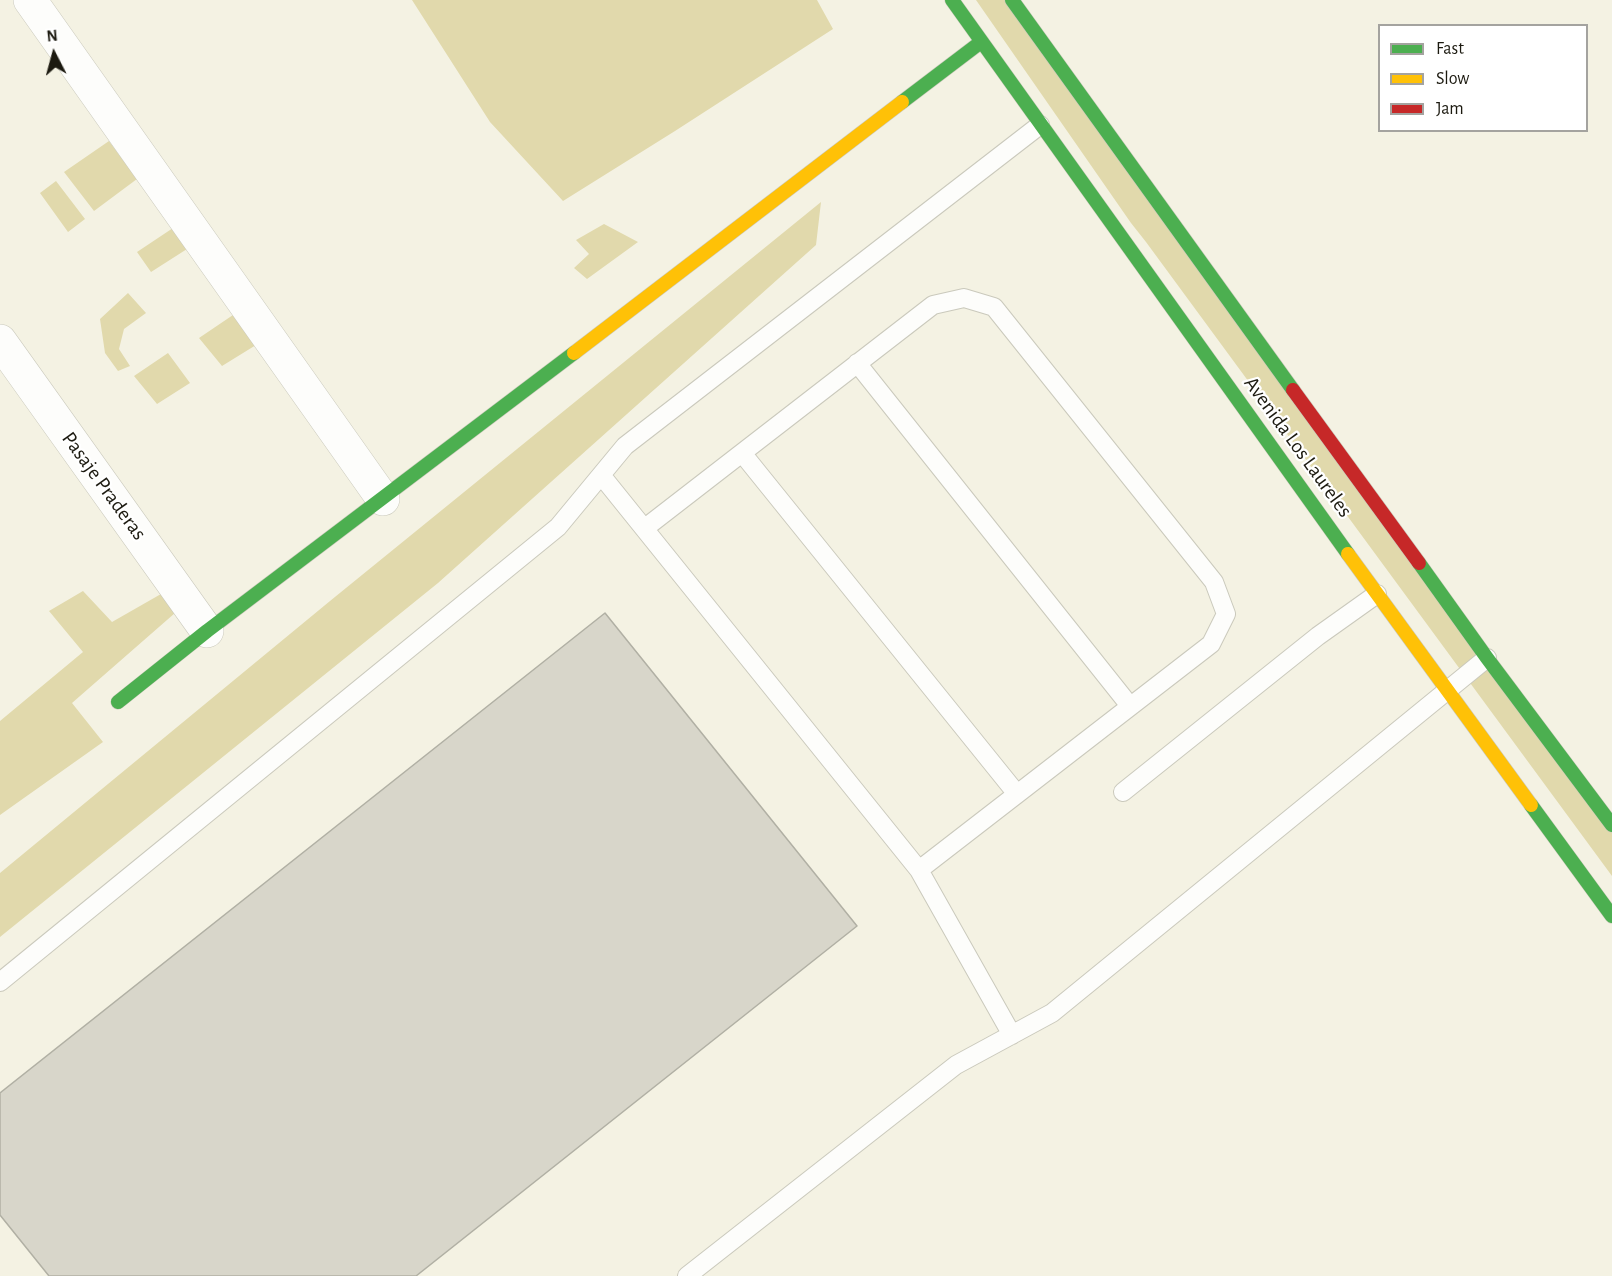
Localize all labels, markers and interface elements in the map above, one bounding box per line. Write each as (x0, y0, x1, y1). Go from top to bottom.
north arrow (24, 24, 84, 84)
legend (1378, 24, 1588, 132)
text: N (46, 28, 58, 45)
text: Fast (1436, 40, 1464, 58)
text: Slow (1436, 70, 1469, 88)
text: Jam (1436, 100, 1464, 118)
street label: Avenida Los Laureles (1238, 372, 1358, 522)
street label: Pasaje Praderas (56, 427, 152, 545)

